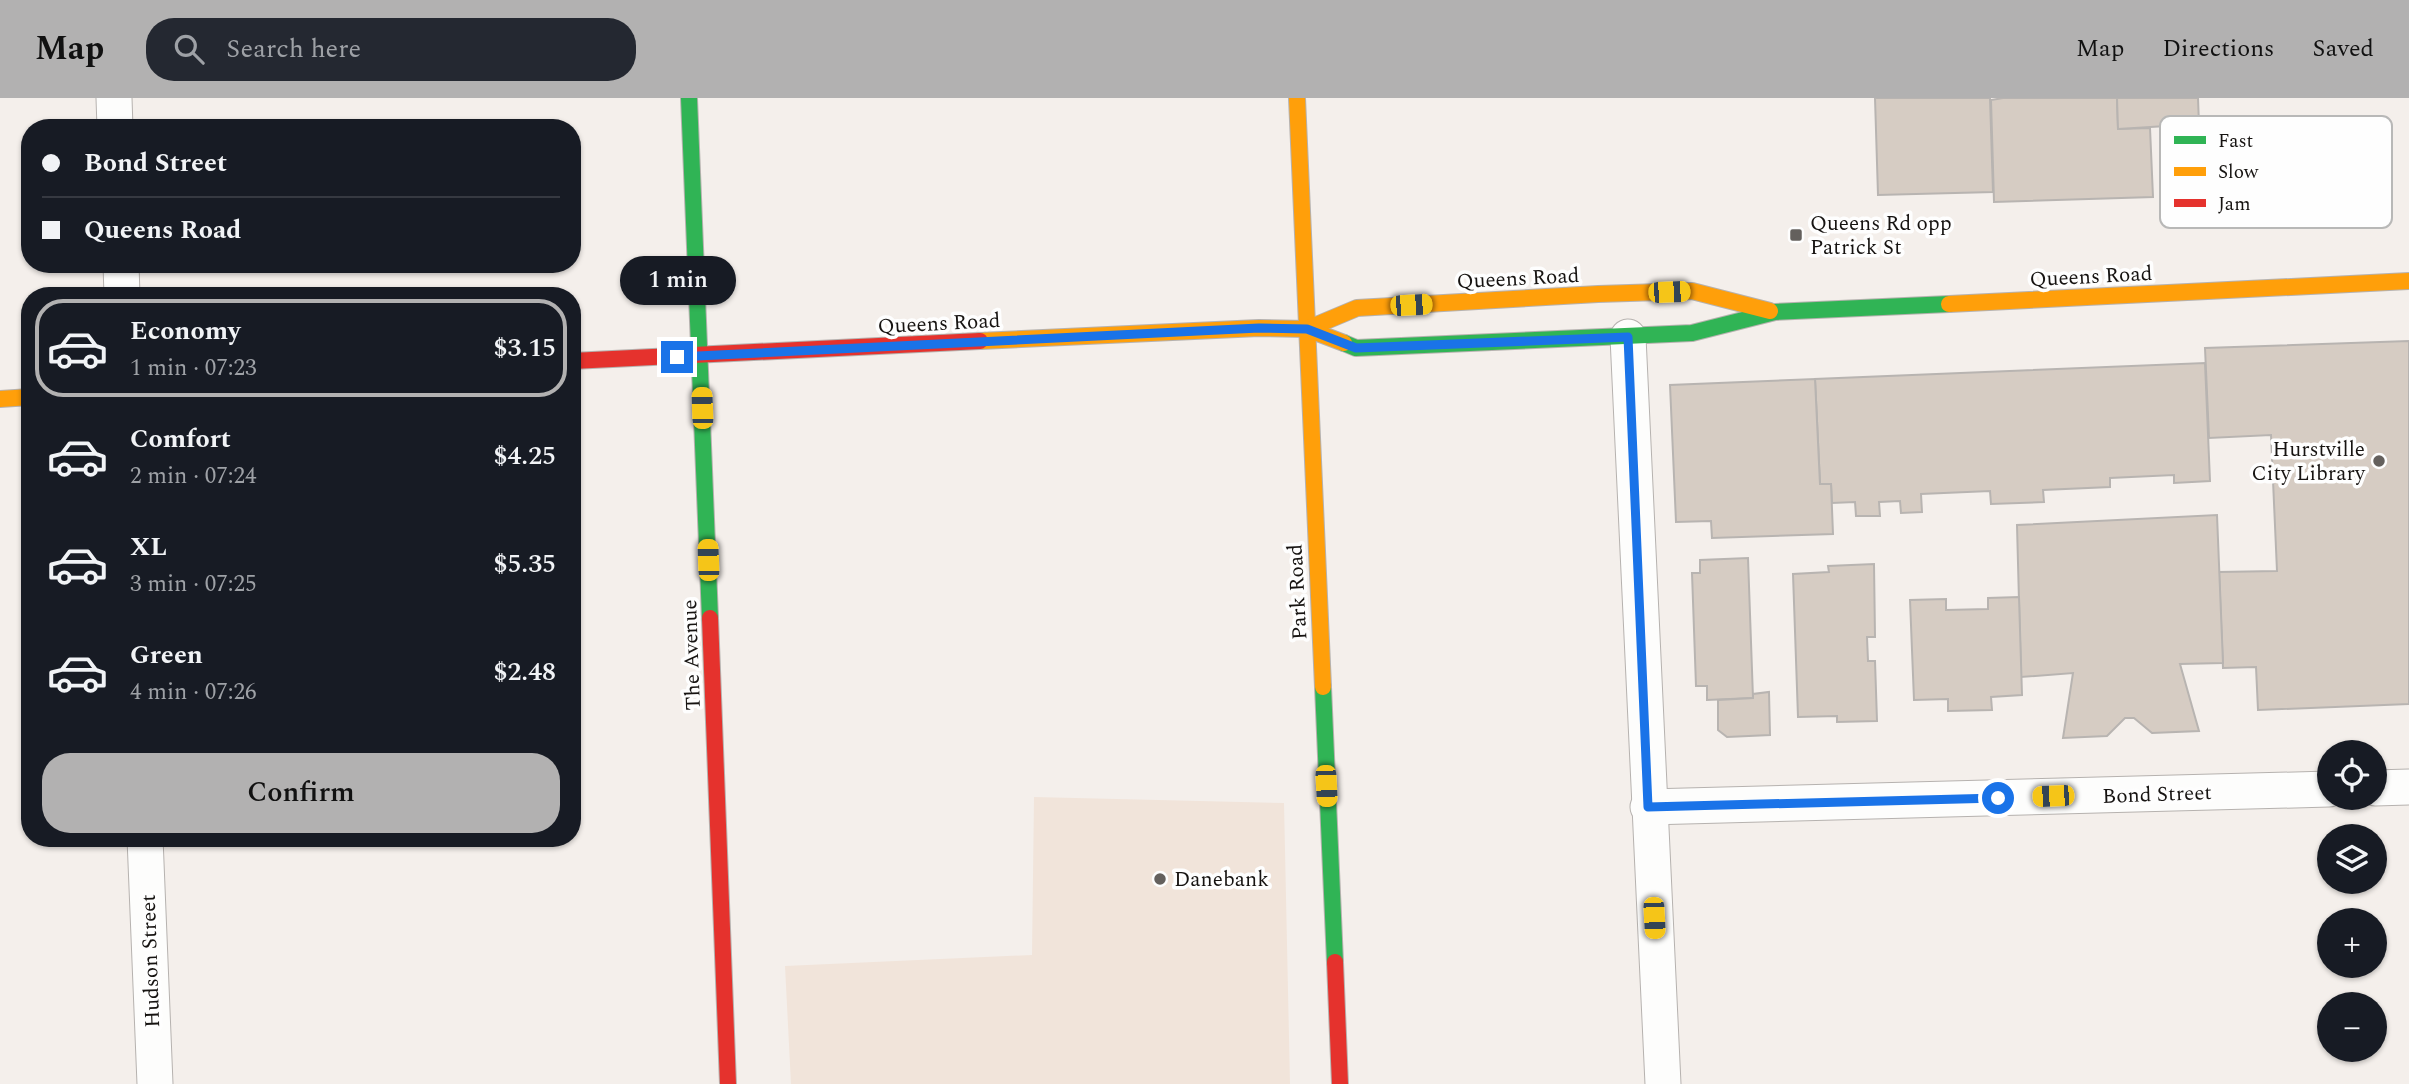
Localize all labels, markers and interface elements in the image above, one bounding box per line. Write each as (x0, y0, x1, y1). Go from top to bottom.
search box (146, 18, 636, 81)
text: Map (35, 24, 104, 74)
text: Search here (226, 29, 361, 69)
icon: search (170, 30, 208, 68)
text: Map (2076, 31, 2124, 67)
text: Directions (2162, 31, 2274, 67)
text: Saved (2312, 31, 2374, 67)
legend (2160, 116, 2392, 228)
text: Fast (2218, 127, 2254, 156)
text: Bond Street (84, 143, 227, 183)
text: Slow (2218, 158, 2259, 187)
text: Jam (2218, 190, 2250, 219)
place label: Queens Rd opp Patrick St (1810, 208, 1952, 264)
text: Queens Road (84, 210, 241, 250)
marker: Queens Rd opp Patrick St (1788, 227, 1804, 243)
callout: 1 min (619, 256, 735, 304)
street label: Queens Road (2029, 258, 2153, 296)
street label: Queens Road (1456, 260, 1580, 298)
text: 1 min (648, 263, 708, 298)
car (1648, 281, 1691, 303)
car (1390, 293, 1433, 317)
street label: Queens Road (877, 305, 1001, 343)
text: Economy (130, 311, 240, 351)
icon: car (46, 317, 109, 380)
text: $3.15 (493, 328, 556, 368)
route end (661, 341, 693, 373)
text: 1 min · 07:23 (130, 351, 257, 386)
car (691, 387, 714, 429)
text: Comfort (130, 419, 231, 459)
icon: car (46, 425, 109, 488)
place label: Hurstville City Library (2252, 434, 2366, 490)
text: $4.25 (493, 436, 556, 476)
marker: Hurstville City Library (2371, 453, 2387, 469)
text: 2 min · 07:24 (130, 459, 257, 494)
text: XL (130, 527, 167, 567)
icon: car (46, 533, 109, 596)
car (697, 539, 720, 581)
street label: Park Road (1280, 543, 1316, 641)
text: $5.35 (493, 544, 556, 584)
text: 3 min · 07:25 (130, 567, 257, 602)
street label: The Avenue (674, 599, 710, 711)
text: Green (130, 635, 203, 675)
icon: car (46, 641, 109, 704)
text: $2.48 (493, 652, 556, 692)
text: 4 min · 07:26 (130, 675, 257, 710)
map controls (2317, 740, 2387, 1062)
button: locate (2317, 740, 2387, 810)
button: Confirm (42, 753, 560, 833)
car (1315, 764, 1338, 808)
street label: Bond Street (2102, 777, 2212, 813)
route start (1982, 782, 2014, 814)
car (2032, 785, 2075, 807)
button: layers (2317, 824, 2387, 894)
place label: Danebank (1174, 864, 1269, 896)
marker: Danebank (1152, 871, 1168, 887)
street label: Hudson Street (133, 894, 169, 1028)
car (1643, 896, 1666, 940)
button: + (2317, 908, 2387, 978)
button: − (2317, 992, 2387, 1062)

